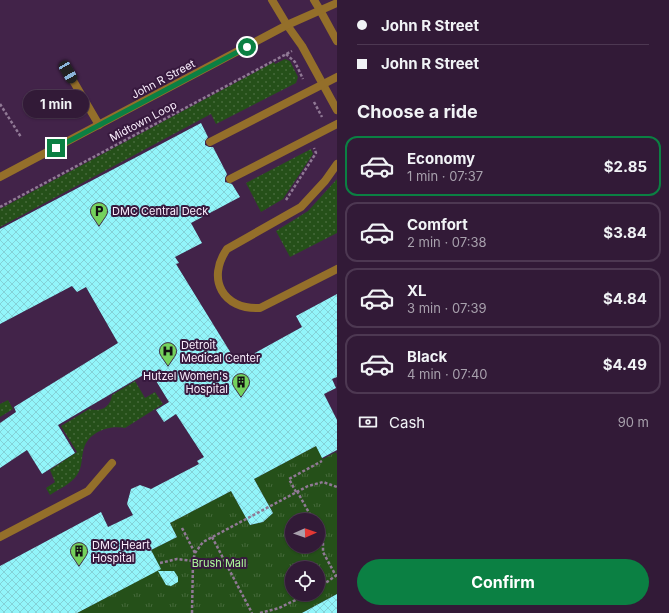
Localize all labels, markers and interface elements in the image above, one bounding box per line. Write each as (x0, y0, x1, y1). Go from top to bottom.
text: John R Street (381, 16, 479, 35)
route start (238, 38, 256, 56)
text: John R Street (381, 54, 479, 73)
street label: John R Street (129, 56, 198, 102)
car (57, 59, 79, 85)
callout: 1 min (23, 90, 89, 118)
text: 1 min (40, 96, 72, 112)
street label: Midtown Loop (107, 97, 179, 145)
text: Choose a ride (357, 101, 478, 122)
route end (47, 139, 65, 157)
icon: car (359, 148, 395, 184)
text: Economy (407, 149, 475, 168)
text: $2.85 (604, 157, 647, 176)
text: 1 min · 07:37 (407, 168, 483, 184)
parking icon: DMC Central Deck (89, 201, 109, 226)
place label: DMC Central Deck (112, 204, 208, 218)
icon: car (359, 214, 395, 250)
text: Comfort (407, 215, 468, 234)
text: $3.84 (603, 223, 647, 242)
text: 2 min · 07:38 (407, 234, 487, 250)
icon: car (359, 280, 395, 316)
text: XL (407, 281, 427, 300)
text: $4.84 (603, 289, 647, 308)
text: 3 min · 07:39 (407, 300, 487, 316)
place label: Detroit Medical Center (181, 338, 260, 365)
hospital icon: Detroit Medical Center (158, 341, 178, 366)
icon: car (359, 346, 395, 382)
text: Black (407, 347, 447, 366)
text: $4.49 (603, 355, 647, 374)
text: 4 min · 07:40 (407, 366, 488, 382)
place label: Hutzel Women's Hospital (143, 369, 228, 396)
building icon: Hutzel Women's Hospital (231, 372, 251, 397)
icon: cash (357, 411, 379, 433)
text: Cash (389, 413, 425, 432)
text: 90 m (618, 414, 649, 430)
north arrow (285, 513, 325, 553)
map controls (285, 513, 325, 601)
place label: DMC Heart Hospital (92, 538, 150, 565)
building icon: DMC Heart Hospital (69, 541, 89, 566)
park label: Brush Mall (192, 556, 246, 570)
button: Confirm (357, 559, 649, 605)
button: locate (285, 561, 325, 601)

